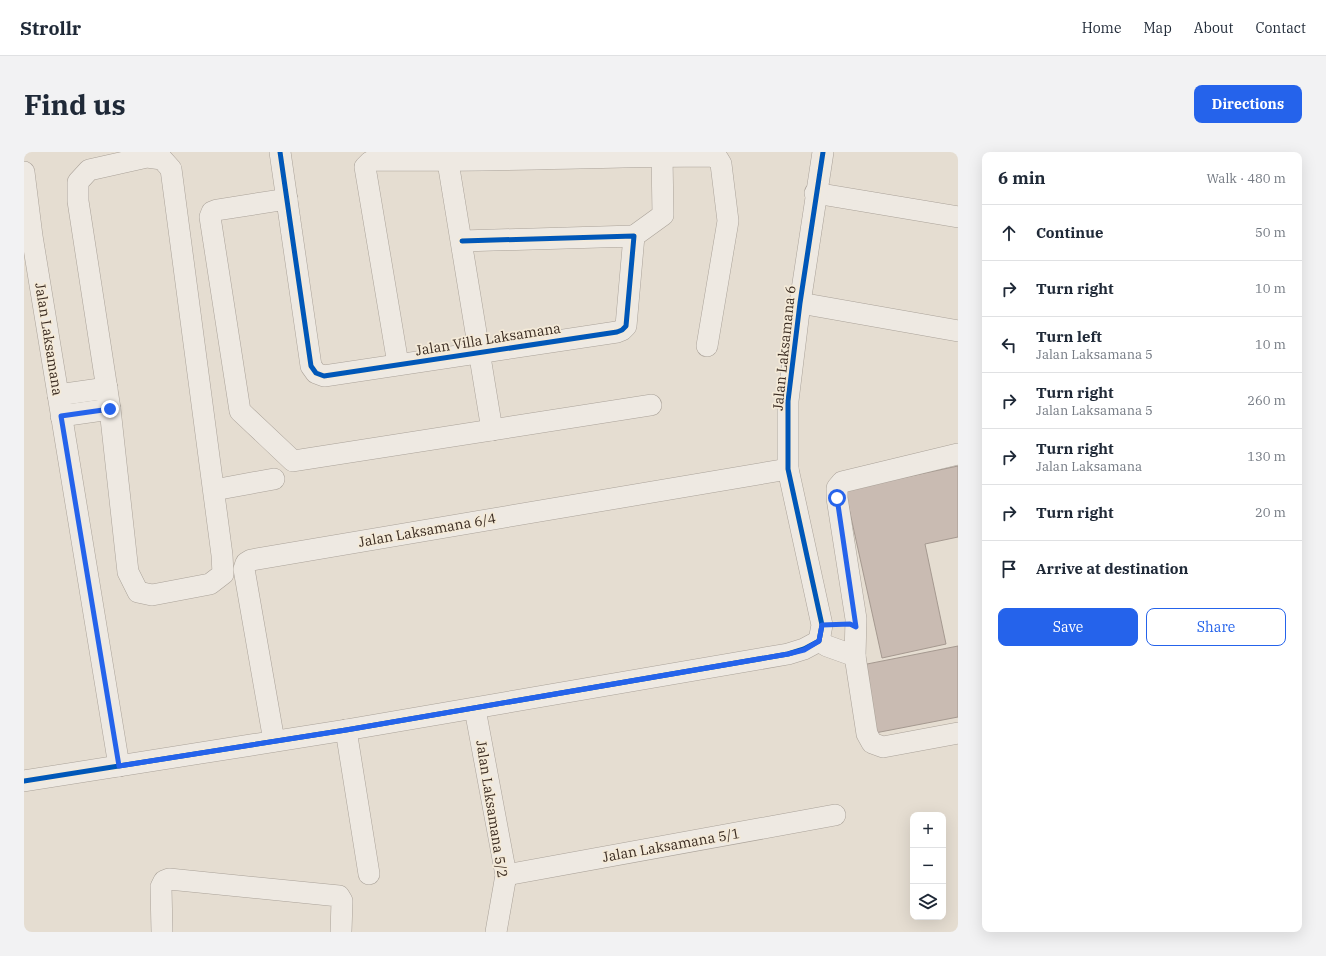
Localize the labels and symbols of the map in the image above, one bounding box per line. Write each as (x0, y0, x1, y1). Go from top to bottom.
street label: Jalan Laksamana (31, 281, 67, 397)
street label: Jalan Laksamana 6 (768, 284, 800, 412)
street label: Jalan Villa Laksamana (414, 319, 562, 359)
route end (101, 400, 119, 418)
route start (828, 489, 846, 507)
street label: Jalan Laksamana 6/4 (357, 509, 497, 551)
street label: Jalan Laksamana 5/2 (472, 739, 512, 879)
street label: Jalan Laksamana 5/1 (601, 824, 741, 866)

